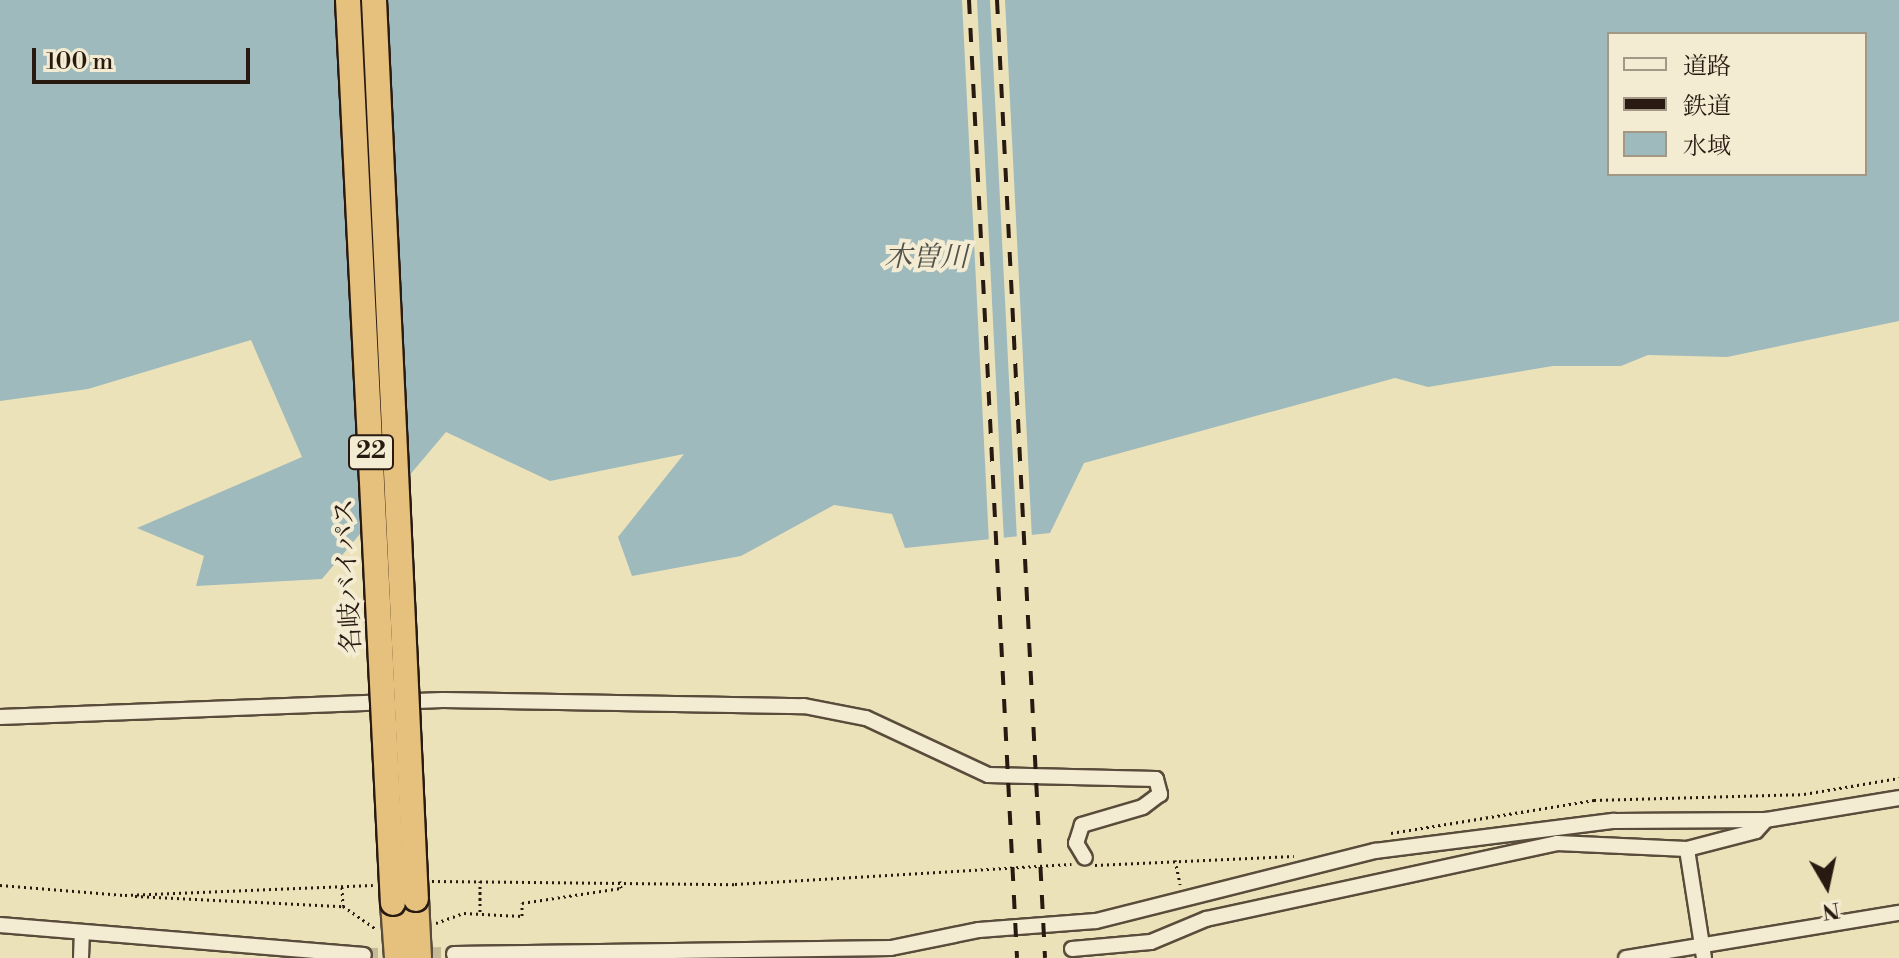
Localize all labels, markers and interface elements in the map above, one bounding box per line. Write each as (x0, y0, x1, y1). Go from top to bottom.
scale bar (36, 32, 254, 82)
legend (1607, 32, 1867, 176)
text: 100 m (46, 47, 113, 77)
text: 道路 (1683, 52, 1731, 82)
text: 鉄道 (1683, 92, 1731, 122)
text: 水域 (1683, 132, 1731, 162)
water label: 木曽川 (884, 241, 968, 275)
road number: 22 (347, 432, 395, 472)
street label: 名岐バイパス (329, 497, 369, 655)
north arrow (1787, 846, 1867, 926)
text: N (1820, 896, 1842, 925)

